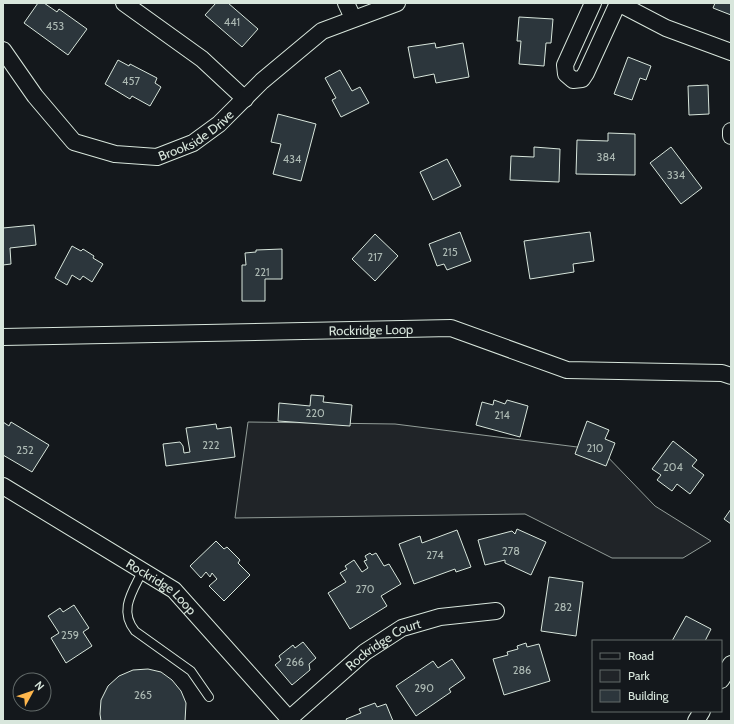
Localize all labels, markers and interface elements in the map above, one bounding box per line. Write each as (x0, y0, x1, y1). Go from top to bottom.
house number: 441 (224, 15, 240, 29)
house number: 453 (46, 19, 64, 33)
house number: 457 (122, 74, 140, 88)
street label: Brookside Drive (156, 106, 237, 164)
house number: 384 (597, 150, 616, 164)
house number: 434 (283, 152, 302, 166)
house number: 334 (667, 168, 686, 182)
house number: 215 (442, 245, 458, 259)
house number: 217 (368, 250, 383, 264)
house number: 221 (254, 265, 270, 279)
street label: Rockridge Loop (328, 321, 413, 338)
house number: 220 (305, 406, 325, 420)
house number: 214 (494, 408, 510, 422)
house number: 222 (202, 438, 220, 452)
house number: 210 (586, 441, 604, 455)
house number: 252 (16, 443, 34, 457)
house number: 204 (663, 460, 684, 474)
house number: 278 (502, 544, 520, 558)
house number: 274 (426, 548, 444, 562)
street label: Rockridge Loop (123, 555, 200, 618)
house number: 270 (356, 582, 375, 596)
house number: 282 (554, 600, 572, 614)
street label: Rockridge Court (342, 615, 423, 674)
house number: 259 (61, 628, 79, 642)
legend (592, 640, 722, 712)
text: Road (628, 648, 654, 663)
house number: 266 (286, 655, 304, 669)
house number: 286 (513, 663, 531, 677)
text: Park (628, 668, 650, 683)
north arrow (12, 672, 52, 712)
text: N (32, 678, 48, 693)
house number: 290 (414, 681, 434, 695)
house number: 265 (134, 688, 152, 702)
text: Building (628, 688, 670, 703)

